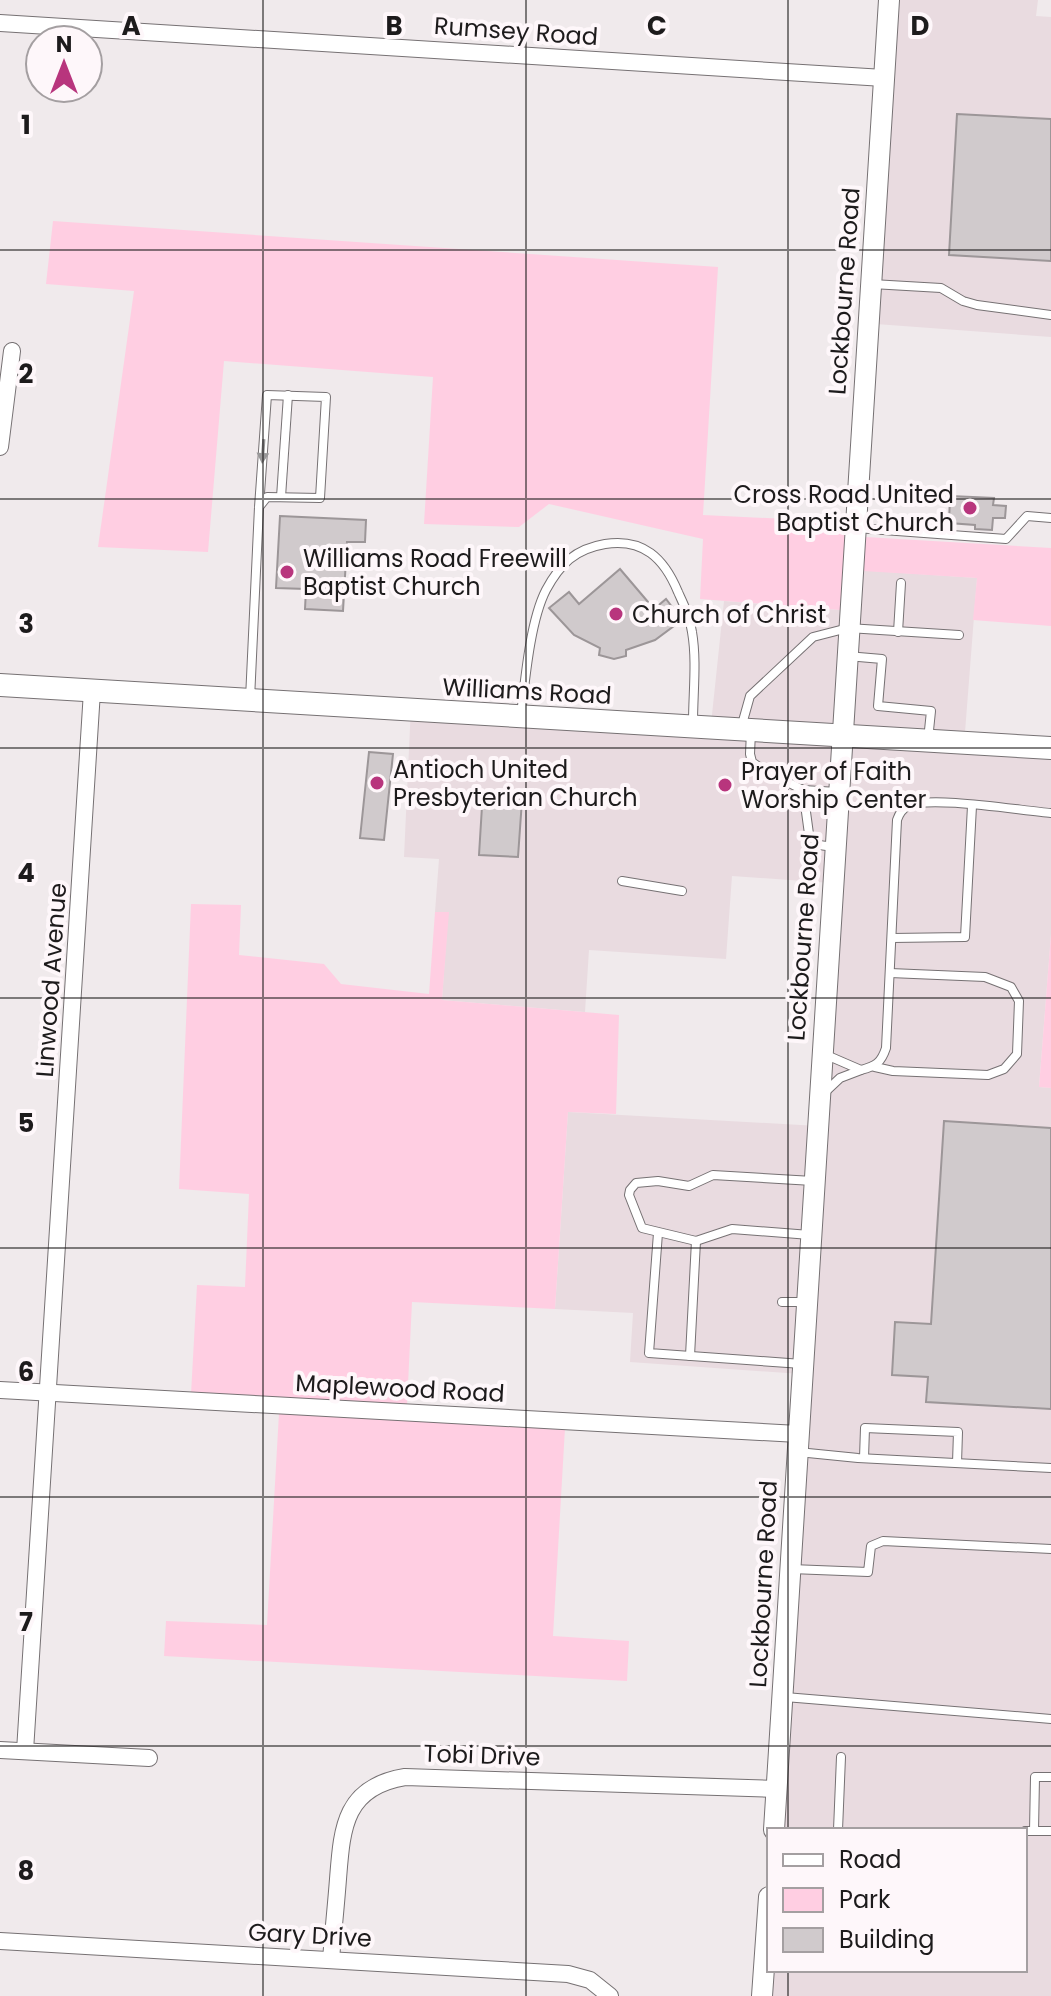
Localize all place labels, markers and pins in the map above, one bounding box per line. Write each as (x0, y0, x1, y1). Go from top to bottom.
place label: Cross Road United Baptist Church (734, 478, 954, 539)
marker: Cross Road United Baptist Church (961, 499, 979, 517)
place label: Williams Road Freewill Baptist Church (303, 542, 567, 603)
marker: Williams Road Freewill Baptist Church (278, 563, 296, 581)
place label: Church of Christ (632, 598, 826, 631)
marker: Church of Christ (607, 605, 625, 623)
place label: Antioch United Presbyterian Church (393, 753, 638, 814)
place label: Prayer of Faith Worship Center (741, 755, 927, 816)
marker: Antioch United Presbyterian Church (368, 774, 386, 792)
marker: Prayer of Faith Worship Center (716, 776, 734, 794)

